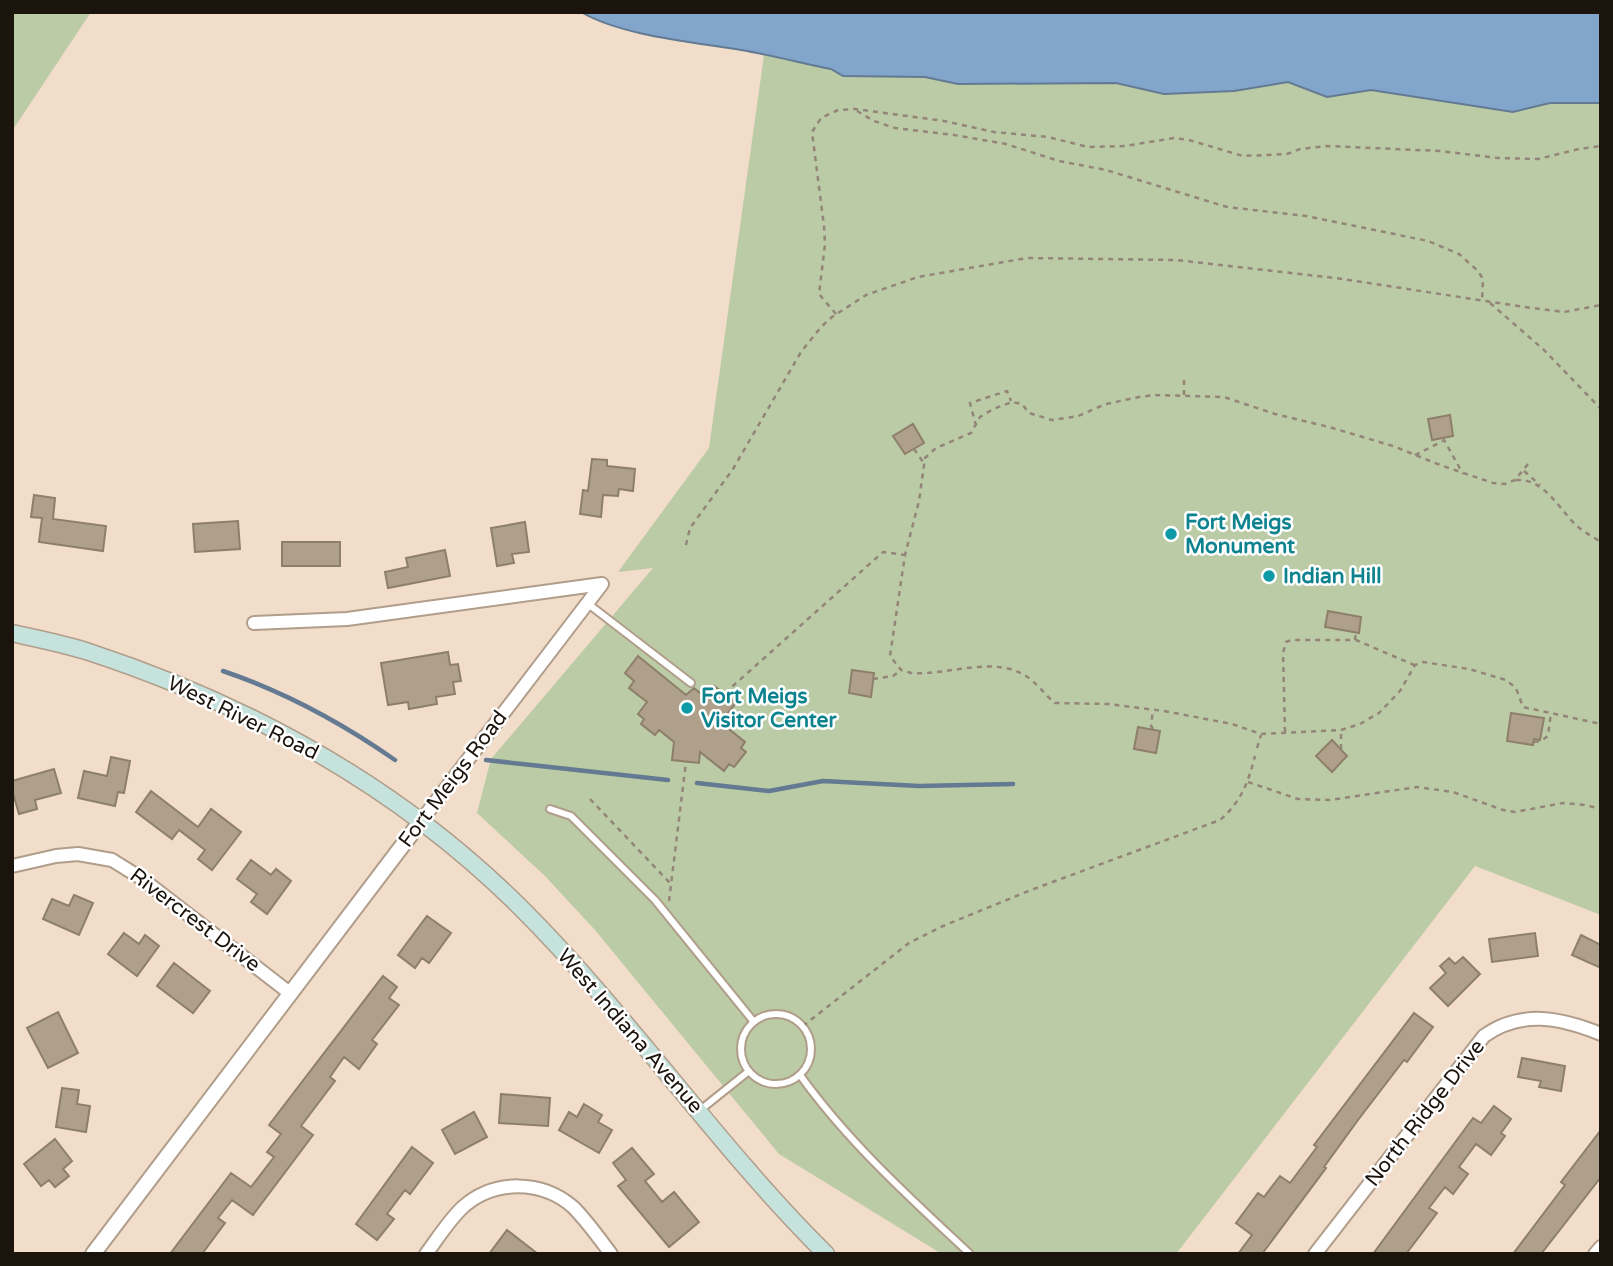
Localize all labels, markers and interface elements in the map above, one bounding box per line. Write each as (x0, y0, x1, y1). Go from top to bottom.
place label: Fort Meigs Monument (1185, 510, 1295, 559)
marker: Fort Meigs Monument (1163, 526, 1179, 542)
place label: Indian Hill (1283, 564, 1381, 589)
marker: Indian Hill (1261, 568, 1277, 584)
street label: West River Road (163, 671, 323, 765)
place label: Fort Meigs Visitor Center (701, 684, 837, 733)
marker: Fort Meigs Visitor Center (679, 700, 695, 716)
street label: Fort Meigs Road (393, 706, 513, 852)
street label: Rivercrest Drive (125, 863, 265, 977)
street label: West Indiana Avenue (552, 944, 708, 1118)
street label: North Ridge Drive (1360, 1035, 1490, 1191)

